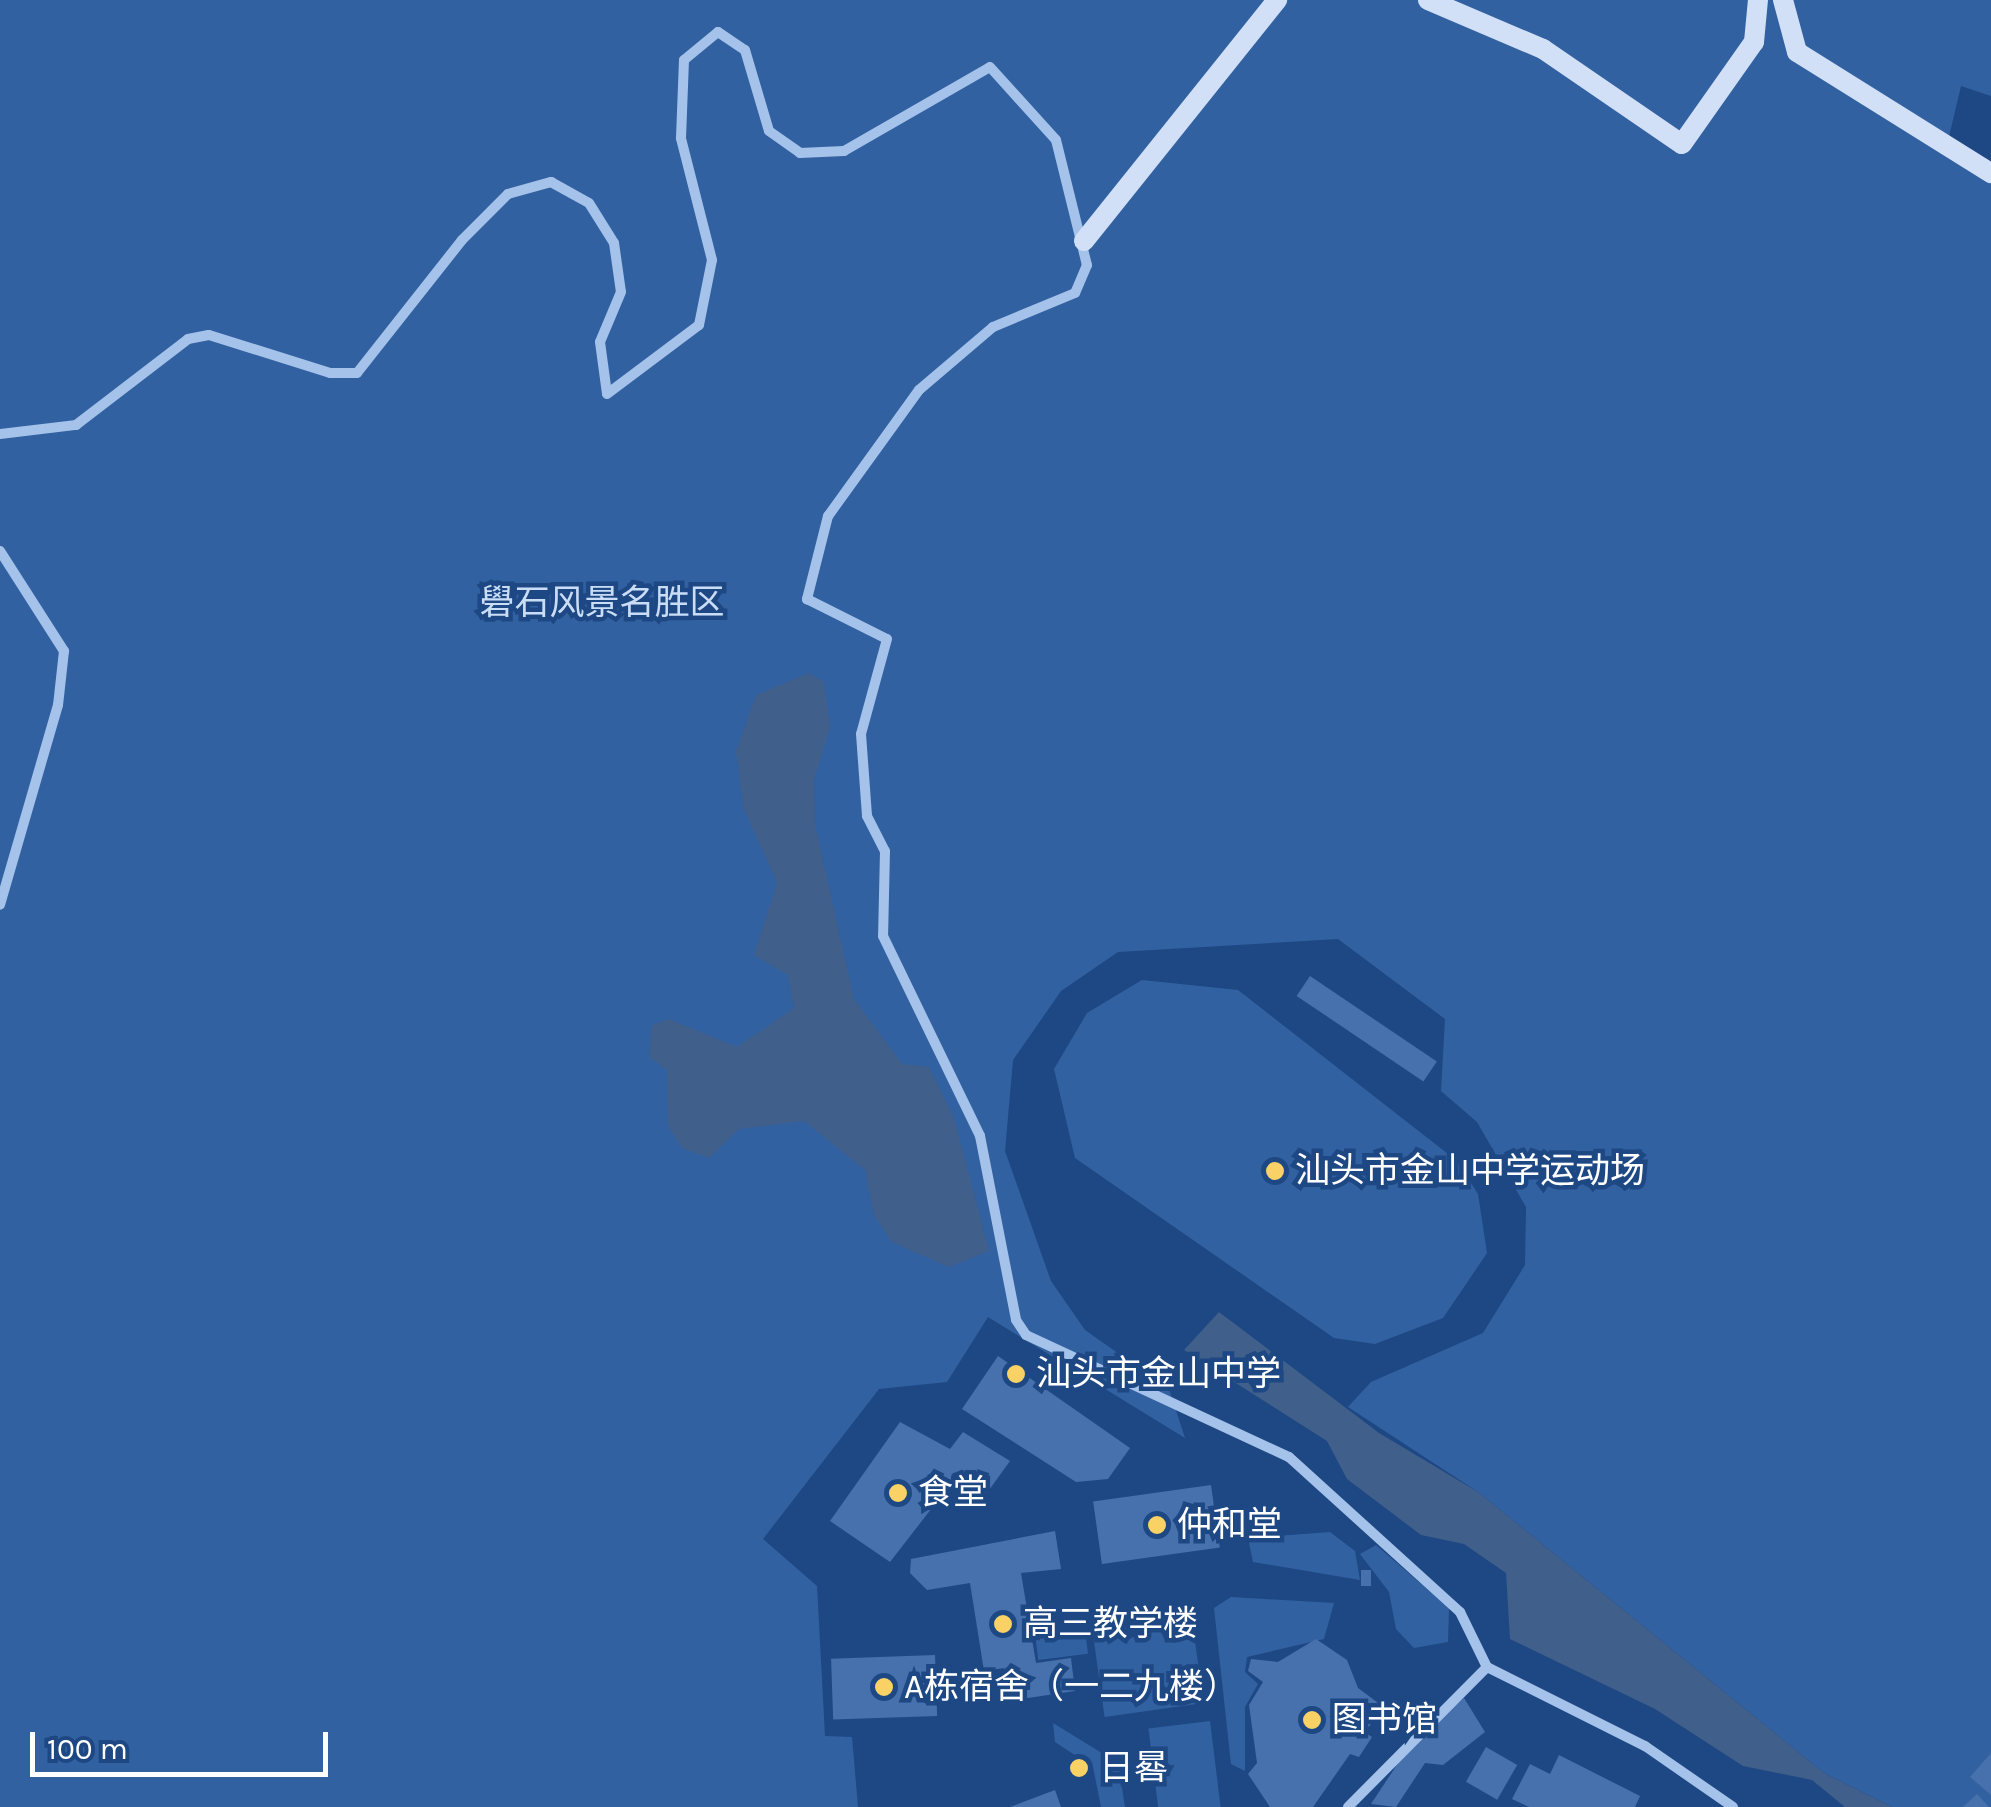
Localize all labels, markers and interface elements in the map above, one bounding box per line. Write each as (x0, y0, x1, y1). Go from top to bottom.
park label: 礐石风景名胜区 (480, 582, 724, 624)
place label: 汕头市金山中学运动场 (1295, 1150, 1645, 1192)
marker: 汕头市金山中学运动场 (1264, 1160, 1286, 1182)
place label: 汕头市金山中学 (1036, 1353, 1281, 1395)
marker: 汕头市金山中学 (1005, 1363, 1027, 1385)
place label: 食堂 (918, 1472, 988, 1514)
marker: 食堂 (887, 1482, 909, 1504)
place label: 仲和堂 (1177, 1504, 1282, 1546)
marker: 仲和堂 (1146, 1514, 1168, 1536)
place label: 高三教学楼 (1023, 1603, 1198, 1645)
marker: 高三教学楼 (992, 1613, 1014, 1635)
place label: A栋宿舍（一二九楼） (904, 1666, 1239, 1708)
marker: A栋宿舍（一二九楼） (873, 1676, 895, 1698)
place label: 图书馆 (1332, 1699, 1437, 1741)
marker: 图书馆 (1301, 1709, 1323, 1731)
scale bar (35, 1712, 332, 1774)
text: 100 m (47, 1731, 128, 1767)
place label: 日晷 (1099, 1747, 1169, 1789)
marker: 日晷 (1068, 1757, 1090, 1779)

